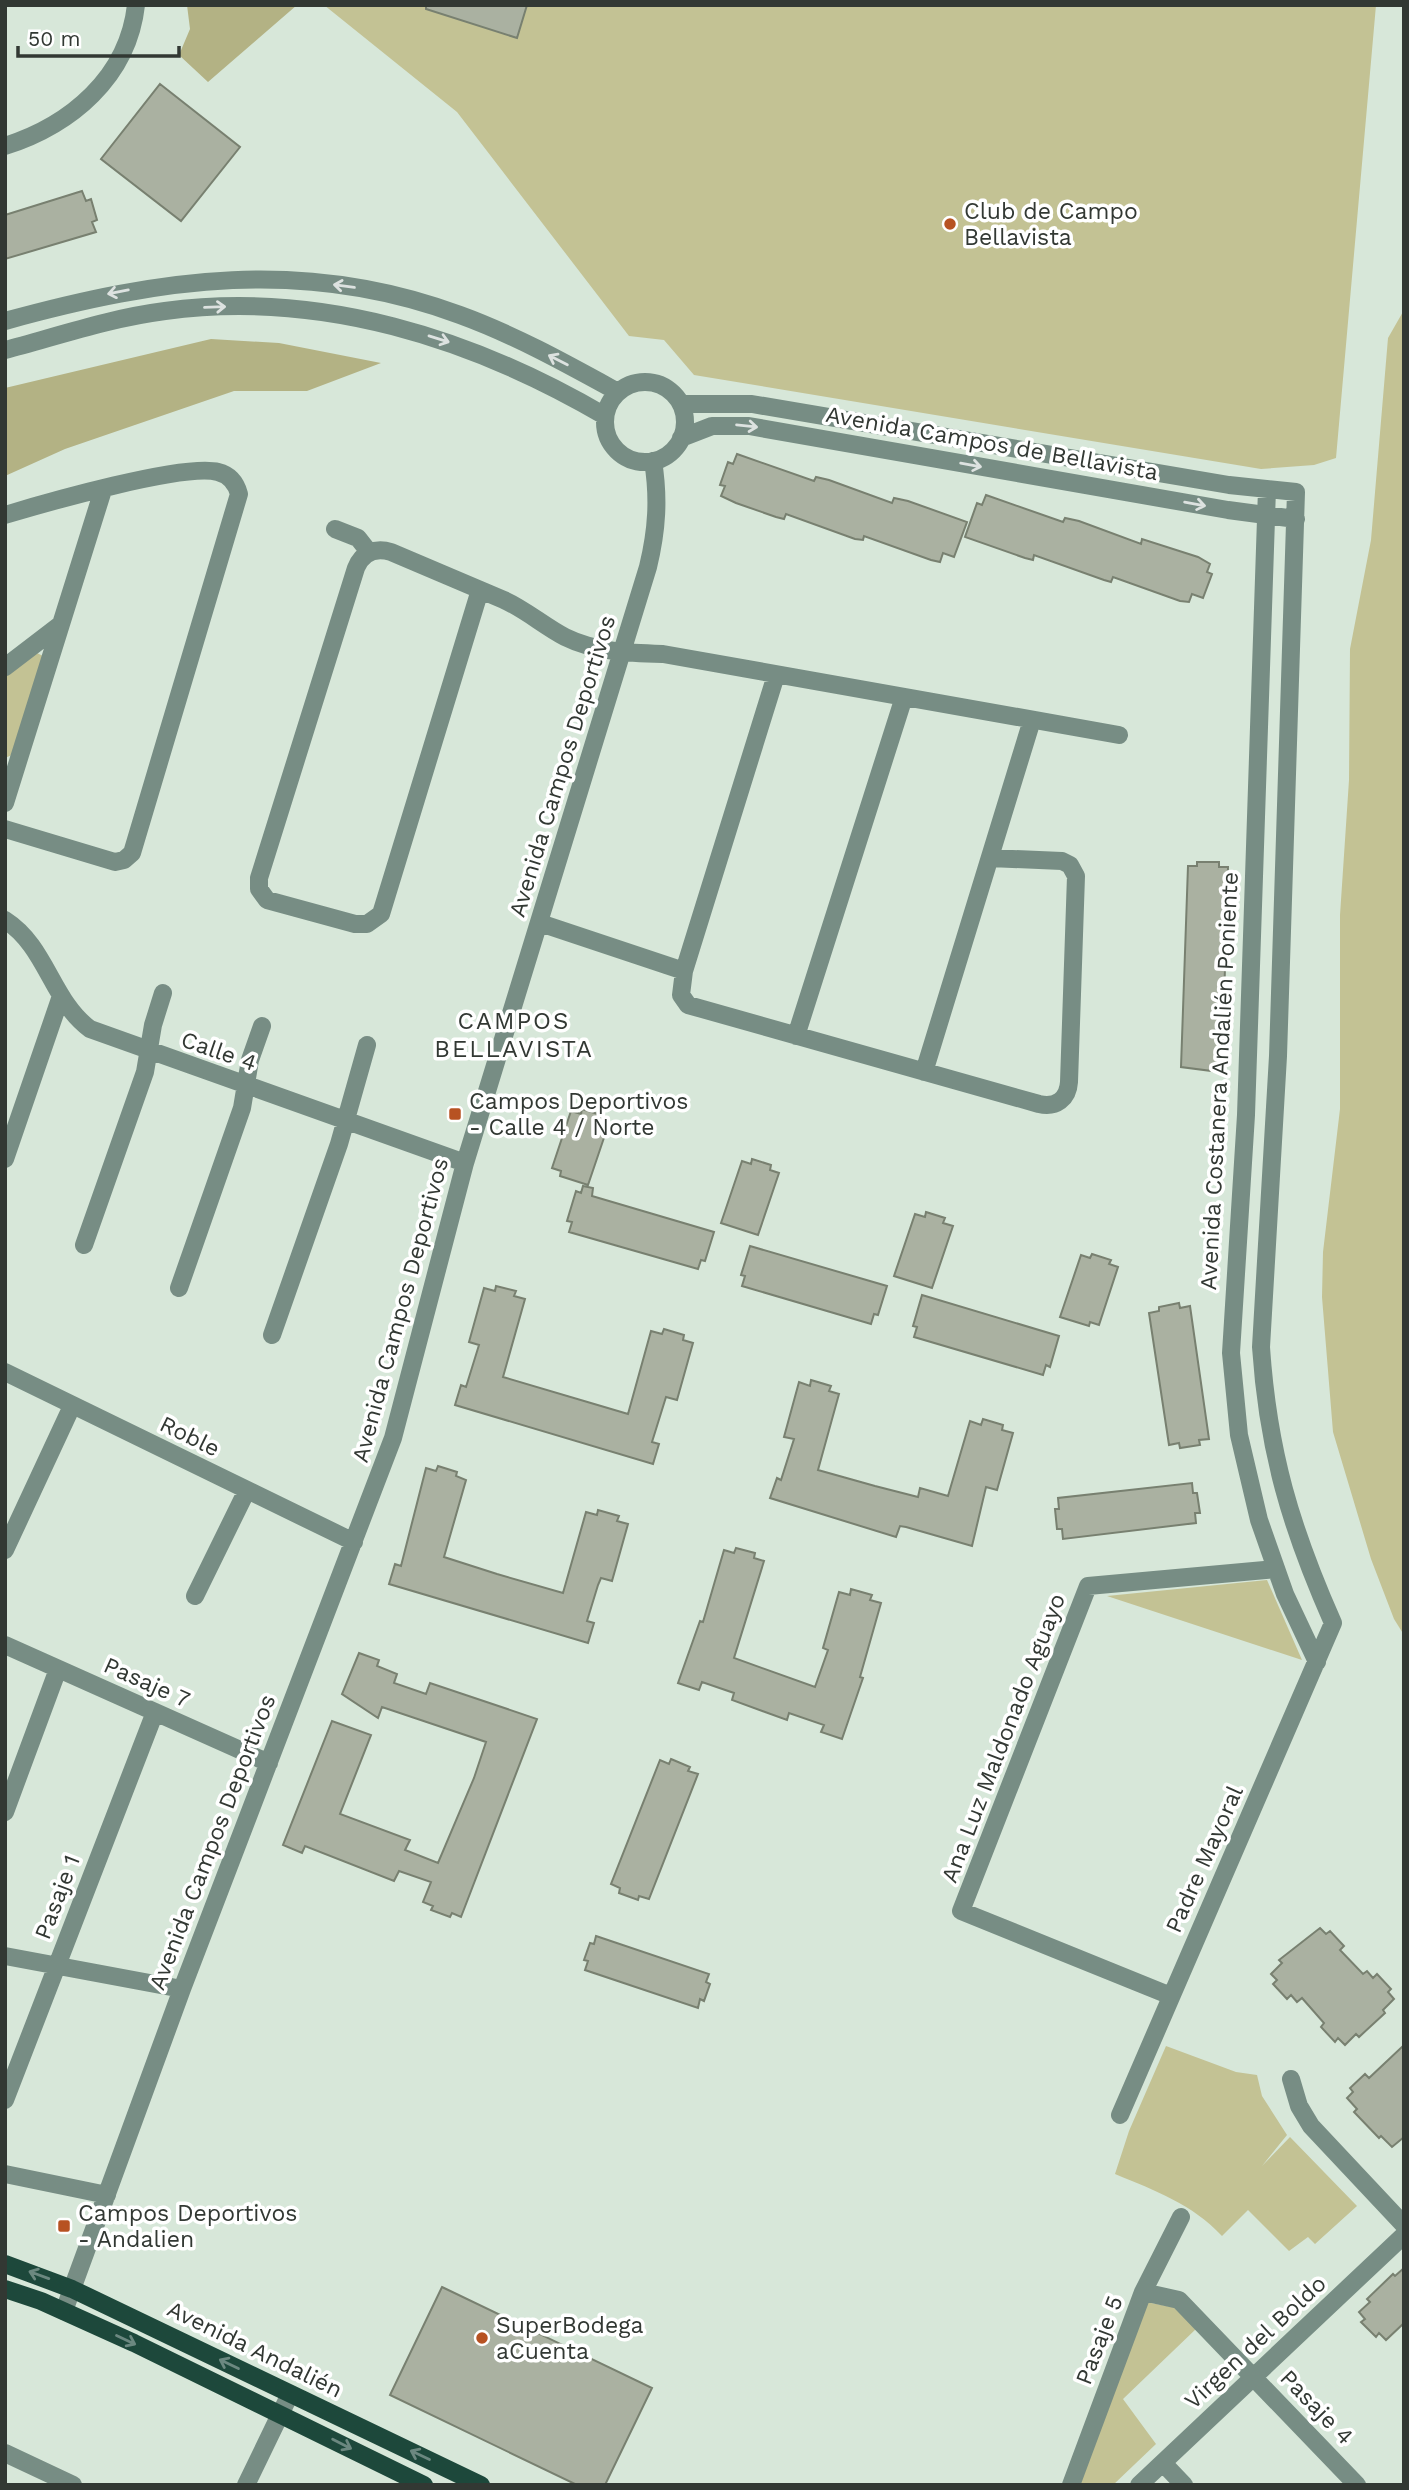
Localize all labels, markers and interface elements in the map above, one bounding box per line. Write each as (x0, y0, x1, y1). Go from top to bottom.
scale bar (18, 14, 178, 58)
text: 50 m (28, 26, 80, 51)
place label: Club de Campo Bellavista (964, 198, 1138, 251)
marker: Club de Campo Bellavista (942, 216, 958, 232)
one-way arrow (333, 279, 356, 292)
one-way arrow (107, 286, 130, 300)
one-way arrow (204, 300, 227, 313)
one-way arrow (428, 334, 450, 346)
one-way arrow (548, 353, 568, 367)
street label: Avenida Campos de Bellavista (824, 401, 1160, 486)
one-way arrow (735, 420, 758, 433)
one-way arrow (959, 459, 982, 472)
one-way arrow (1184, 498, 1206, 511)
street label: Avenida Campos Deportivos (504, 612, 621, 920)
street label: Avenida Costanera Andalién Poniente (1195, 871, 1244, 1291)
district label: CAMPOS BELLAVISTA (434, 1007, 594, 1063)
street label: Calle 4 (178, 1026, 260, 1077)
place label: Campos Deportivos - Calle 4 / Norte (469, 1088, 688, 1141)
marker: Campos Deportivos - Calle 4 / Norte (447, 1106, 463, 1122)
street label: Avenida Campos Deportivos (347, 1155, 454, 1465)
street label: Roble (155, 1410, 224, 1462)
street label: Ana Luz Maldonado Aguayo (936, 1590, 1071, 1886)
street label: Pasaje 7 (100, 1652, 194, 1713)
street label: Avenida Campos Deportivos (144, 1691, 281, 1994)
street label: Padre Mayoral (1160, 1781, 1249, 1937)
street label: Pasaje 1 (29, 1851, 86, 1943)
place label: Campos Deportivos - Andalien (78, 2200, 297, 2253)
marker: Campos Deportivos - Andalien (56, 2218, 72, 2234)
one-way arrow (29, 2268, 51, 2280)
street label: Virgen del Boldo (1179, 2270, 1332, 2415)
street label: Pasaje 5 (1070, 2292, 1129, 2388)
street label: Avenida Andalién (163, 2295, 347, 2404)
place label: SuperBodega aCuenta (496, 2312, 643, 2365)
marker: SuperBodega aCuenta (474, 2330, 490, 2346)
one-way arrow (115, 2333, 136, 2347)
one-way arrow (219, 2357, 240, 2370)
street label: Pasaje 4 (1274, 2364, 1359, 2450)
one-way arrow (331, 2437, 352, 2451)
one-way arrow (410, 2448, 431, 2462)

